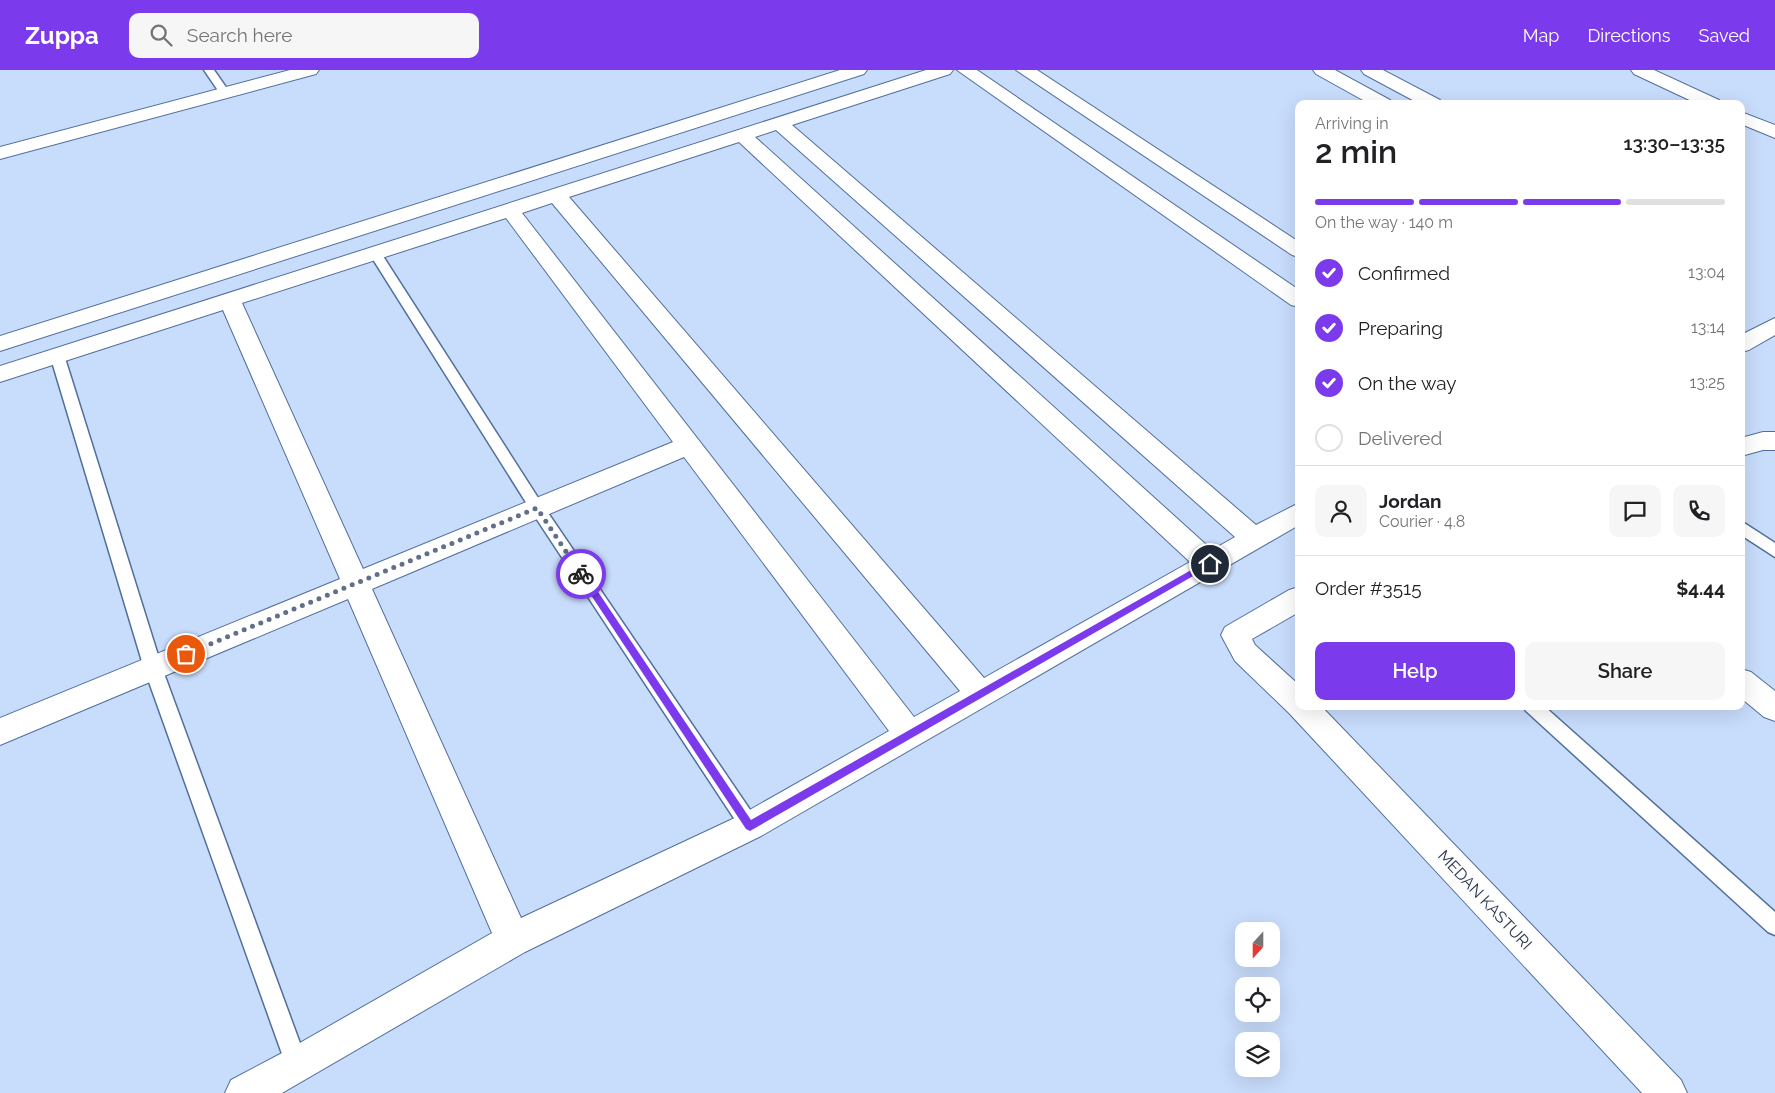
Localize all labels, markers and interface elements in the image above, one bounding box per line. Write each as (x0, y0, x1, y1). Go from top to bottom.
search box (129, 13, 479, 58)
text: Zuppa (25, 21, 99, 50)
icon: search (147, 21, 175, 49)
text: Search here (187, 24, 292, 46)
text: Map (1523, 25, 1559, 46)
text: Directions (1587, 25, 1671, 46)
text: Saved (1699, 25, 1750, 46)
text: Arriving in (1315, 114, 1389, 133)
text: 13:30–13:35 (1624, 132, 1725, 154)
text: 2 min (1315, 133, 1397, 170)
text: On the way · 140 m (1315, 213, 1453, 232)
icon: check (1315, 259, 1343, 287)
text: Confirmed (1358, 262, 1450, 284)
text: 13:04 (1688, 263, 1725, 282)
icon: check (1315, 314, 1343, 342)
text: Preparing (1358, 317, 1443, 339)
text: 13:14 (1691, 318, 1725, 337)
icon: check (1315, 369, 1343, 397)
text: On the way (1358, 372, 1457, 394)
text: 13:25 (1690, 373, 1725, 392)
text: Delivered (1358, 427, 1442, 449)
button: person (1315, 485, 1367, 537)
button: chat (1609, 485, 1661, 537)
button: phone (1673, 485, 1725, 537)
text: Jordan (1379, 490, 1442, 512)
text: Courier · 4.8 (1379, 512, 1465, 531)
pin (1189, 543, 1231, 585)
courier (556, 549, 606, 599)
icon: home (1196, 550, 1224, 578)
icon: bike (567, 560, 595, 588)
text: Order #3515 (1315, 577, 1422, 599)
text: $4.44 (1676, 577, 1725, 599)
pin (165, 633, 207, 675)
icon: bag (172, 640, 200, 668)
button: Help (1315, 642, 1515, 700)
button: Share (1525, 642, 1725, 700)
street label: MEDAN KASTURI (1434, 846, 1536, 954)
north arrow (1235, 922, 1280, 968)
map controls (1235, 922, 1280, 1077)
button: locate (1235, 977, 1280, 1022)
button: layers (1235, 1032, 1280, 1077)

